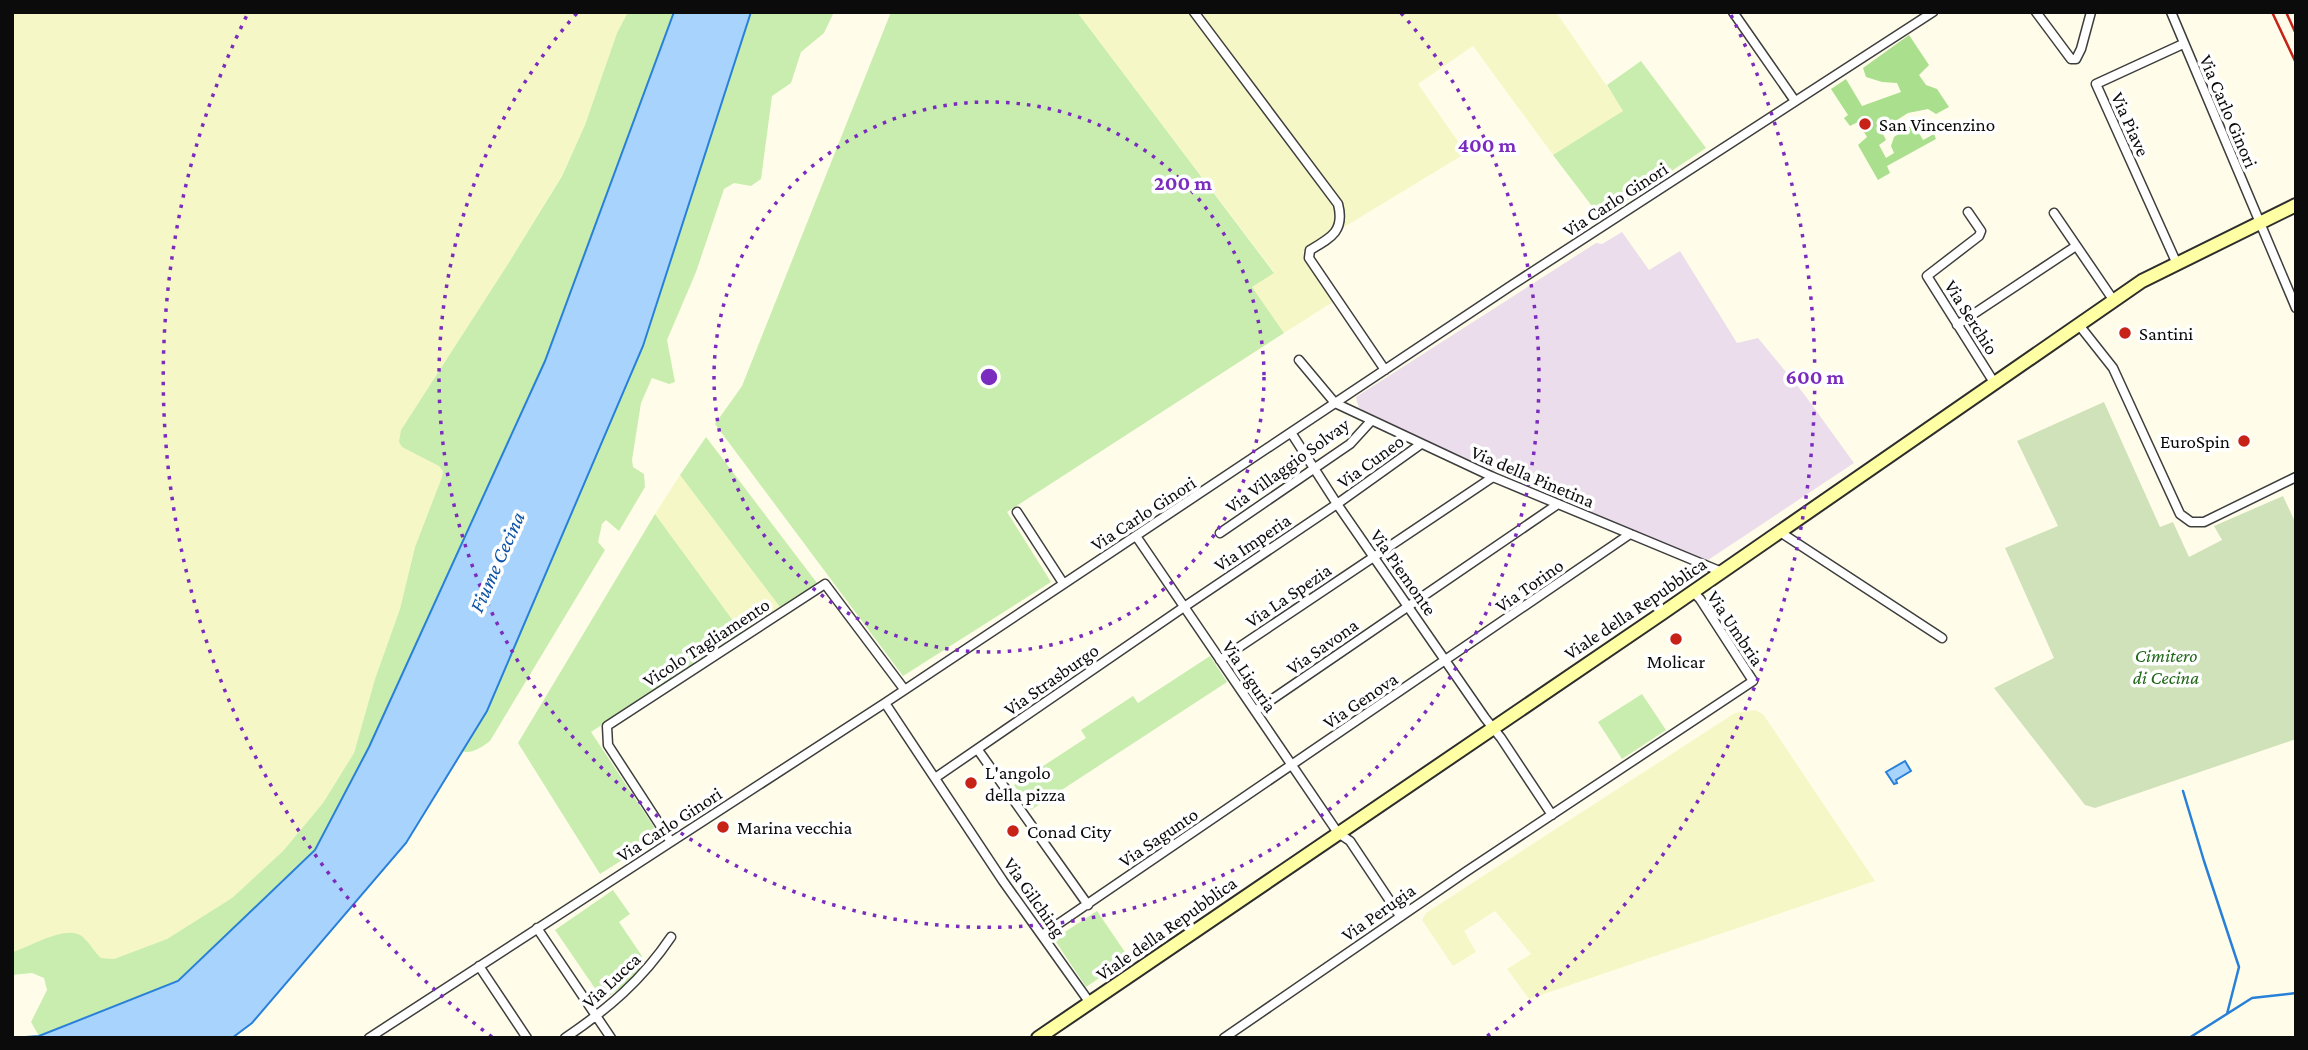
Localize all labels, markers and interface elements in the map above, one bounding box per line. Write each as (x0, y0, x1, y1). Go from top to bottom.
street label: Via Carlo Ginori (2195, 52, 2262, 171)
street label: Via Piave (2107, 89, 2154, 160)
place label: San Vincenzino (1879, 114, 1995, 135)
marker: San Vincenzino (1857, 116, 1873, 132)
text: 400 m (1458, 133, 1517, 157)
street label: Via Carlo Ginori (1559, 158, 1672, 241)
text: 200 m (1154, 171, 1212, 195)
street label: Via Serchio (1940, 276, 2003, 358)
place label: Santini (2139, 323, 2193, 344)
marker: Santini (2117, 325, 2133, 341)
centre of rings (977, 365, 1001, 389)
text: 600 m (1786, 365, 1845, 389)
street label: Via Villaggio Solvay (1221, 413, 1353, 517)
street label: Via Cuneo (1333, 430, 1408, 493)
place label: EuroSpin (2160, 431, 2230, 452)
marker: EuroSpin (2236, 433, 2252, 449)
street label: Via della Pinetina (1468, 441, 1598, 512)
street label: Via Carlo Ginori (1087, 472, 1200, 555)
water label: Fiume Cecina (464, 508, 530, 616)
street label: Via Imperia (1210, 509, 1295, 576)
street label: Via Piemonte (1366, 525, 1441, 619)
street label: Viale della Repubblica (1560, 553, 1710, 664)
street label: Via Torino (1491, 554, 1567, 616)
street label: Via La Spezia (1241, 559, 1335, 632)
street label: Via Umbria (1703, 587, 1768, 670)
street label: Vicolo Tagliamento (639, 594, 773, 691)
street label: Via Savona (1282, 614, 1362, 679)
marker: Molicar (1668, 631, 1684, 647)
street label: Via Liguria (1218, 636, 1281, 716)
street label: Via Strasburgo (1000, 639, 1103, 720)
park label: Cimitero di Cecina (2133, 645, 2199, 688)
place label: Molicar (1647, 651, 1706, 672)
street label: Via Genova (1319, 668, 1402, 733)
place label: L'angolo della pizza (985, 762, 1066, 805)
marker: L'angolo della pizza (963, 775, 979, 791)
street label: Via Carlo Ginori (613, 783, 726, 866)
street label: Via Sagunto (1115, 803, 1202, 871)
place label: Marina vecchia (737, 817, 853, 838)
marker: Marina vecchia (715, 819, 731, 835)
place label: Conad City (1027, 821, 1111, 842)
marker: Conad City (1005, 823, 1021, 839)
street label: Via Gilching (1000, 853, 1070, 941)
street label: Viale della Repubblica (1092, 872, 1241, 985)
street label: Via Perugia (1337, 879, 1419, 945)
street label: Via Lucca (578, 948, 645, 1013)

